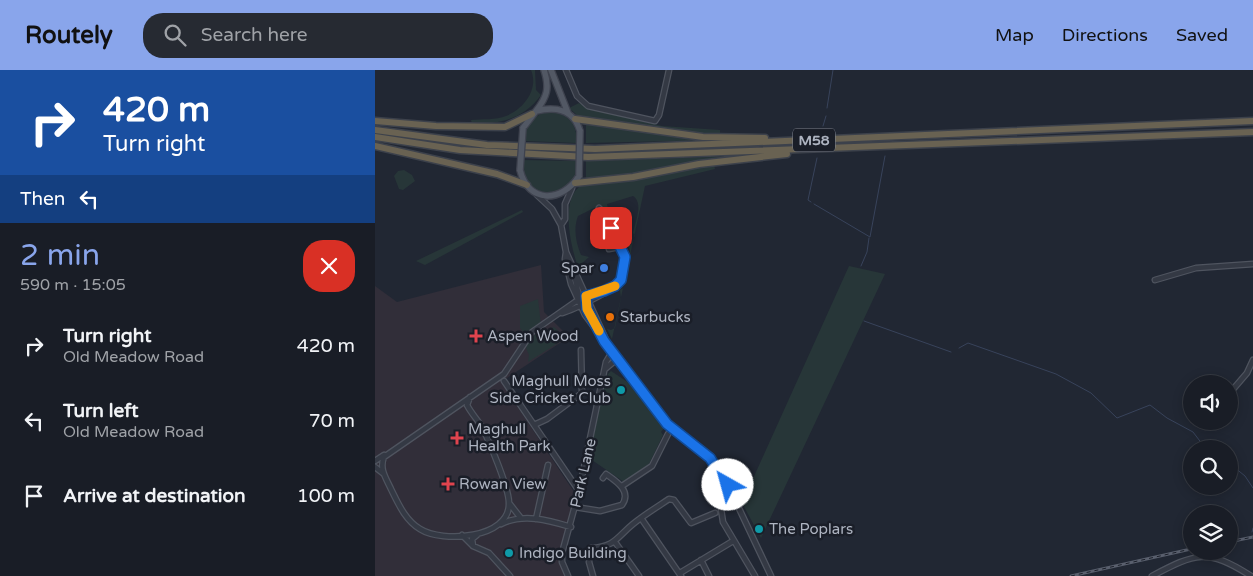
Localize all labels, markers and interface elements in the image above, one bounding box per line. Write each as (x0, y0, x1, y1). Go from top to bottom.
search box (143, 13, 493, 58)
text: Routely (25, 21, 113, 50)
icon: search (161, 21, 189, 49)
text: Search here (201, 24, 308, 46)
text: Map (995, 24, 1034, 46)
text: Directions (1062, 24, 1148, 46)
text: Saved (1176, 24, 1228, 46)
text: 420 m (103, 89, 210, 131)
icon: right (20, 90, 85, 155)
road number: M58 (793, 128, 835, 152)
text: Turn right (103, 131, 205, 157)
icon: left (75, 185, 103, 213)
text: Then (20, 188, 65, 210)
pin (590, 207, 632, 249)
icon: arrive (597, 214, 625, 242)
text: 2 min (20, 237, 100, 274)
button: close (303, 240, 355, 292)
place label: Spar (561, 259, 594, 277)
marker: Spar (598, 262, 610, 274)
text: 590 m · 15:05 (20, 275, 126, 295)
place label: Starbucks (620, 308, 691, 326)
marker: Starbucks (604, 311, 616, 323)
text: Turn right (63, 325, 151, 347)
place label: Aspen Wood (487, 327, 579, 345)
marker: Aspen Wood (469, 329, 483, 343)
icon: right (20, 332, 48, 360)
text: 420 m (297, 335, 355, 357)
text: Old Meadow Road (63, 347, 204, 367)
place label: Maghull Moss Side Cricket Club (490, 372, 611, 407)
map controls (1183, 375, 1238, 560)
button: sound (1183, 375, 1238, 430)
marker: Maghull Moss Side Cricket Club (615, 384, 627, 396)
text: Turn left (63, 400, 139, 422)
icon: left (20, 407, 48, 435)
text: 70 m (309, 410, 355, 432)
place label: Maghull Health Park (468, 420, 551, 455)
text: Old Meadow Road (63, 422, 204, 442)
marker: Maghull Health Park (450, 431, 464, 445)
street label: Park Lane (566, 437, 600, 509)
button: search (1183, 440, 1238, 495)
position arrow (701, 458, 753, 510)
place label: Rowan View (459, 475, 546, 493)
marker: Rowan View (441, 477, 455, 491)
icon: arrive (20, 482, 48, 510)
text: Arrive at destination (63, 485, 246, 507)
text: 100 m (297, 485, 355, 507)
button: layers (1183, 505, 1238, 560)
place label: The Poplars (769, 520, 853, 538)
marker: The Poplars (753, 523, 765, 535)
place label: Indigo Building (519, 544, 627, 562)
marker: Indigo Building (503, 547, 515, 559)

